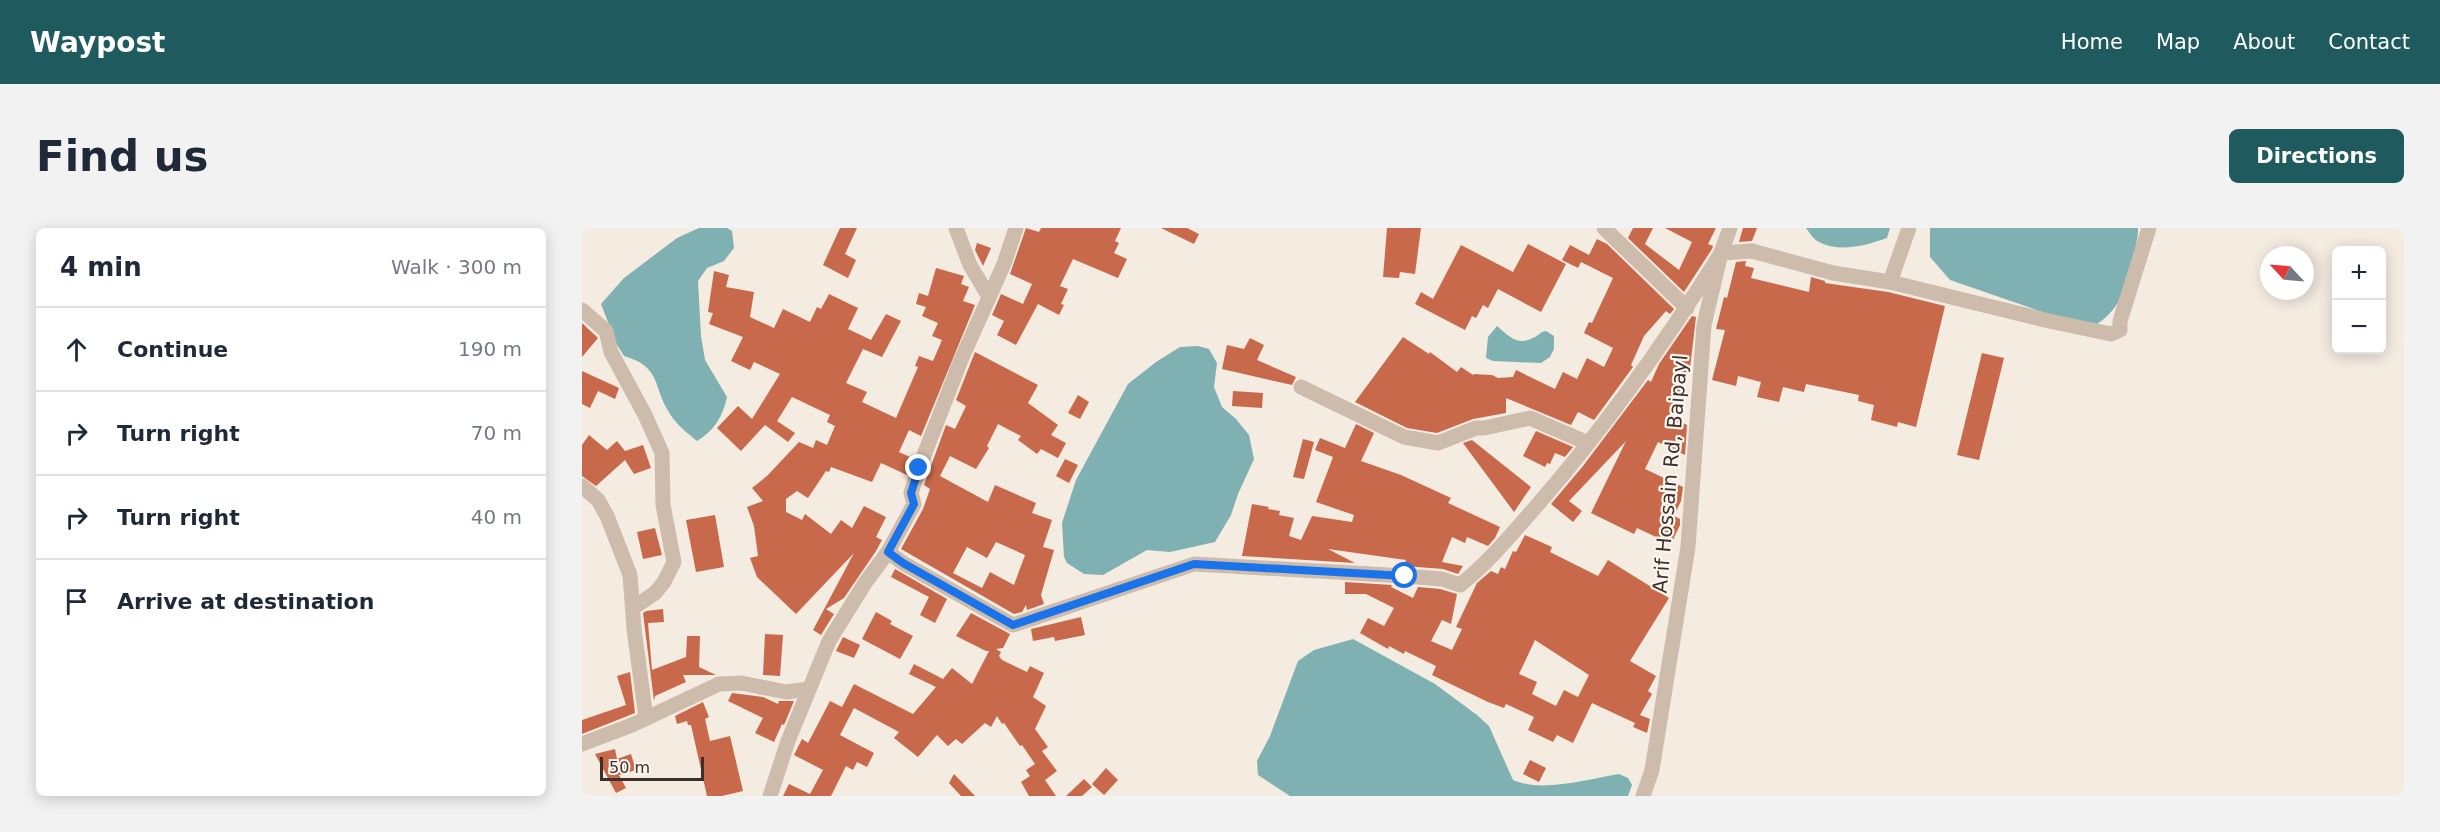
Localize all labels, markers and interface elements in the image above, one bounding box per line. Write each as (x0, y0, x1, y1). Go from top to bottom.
text: Waypost (30, 26, 166, 59)
text: Home (2061, 30, 2123, 54)
text: Map (2156, 30, 2200, 54)
text: About (2233, 30, 2295, 54)
text: Contact (2328, 30, 2410, 54)
button: Directions (2229, 129, 2404, 183)
text: Find us (36, 132, 209, 181)
north arrow (2260, 246, 2314, 300)
map controls (2332, 246, 2386, 354)
button: + (2332, 246, 2386, 300)
text: 4 min (60, 252, 142, 282)
text: Walk · 300 m (391, 255, 522, 279)
button: − (2332, 300, 2386, 354)
icon: ahead (60, 333, 93, 366)
text: Continue (117, 337, 228, 362)
text: 190 m (458, 337, 522, 361)
street label: Arif Hossain Rd, Baipayl (1648, 354, 1692, 594)
icon: right (60, 417, 93, 450)
text: Turn right (117, 421, 240, 446)
text: 70 m (471, 421, 522, 445)
route end (905, 454, 931, 480)
icon: right (60, 501, 93, 534)
text: Turn right (117, 505, 240, 530)
text: 40 m (471, 505, 522, 529)
route start (1391, 562, 1417, 588)
icon: arrive (60, 585, 93, 618)
text: Arrive at destination (117, 589, 374, 614)
scale bar (600, 754, 704, 782)
text: 50 m (609, 758, 650, 777)

